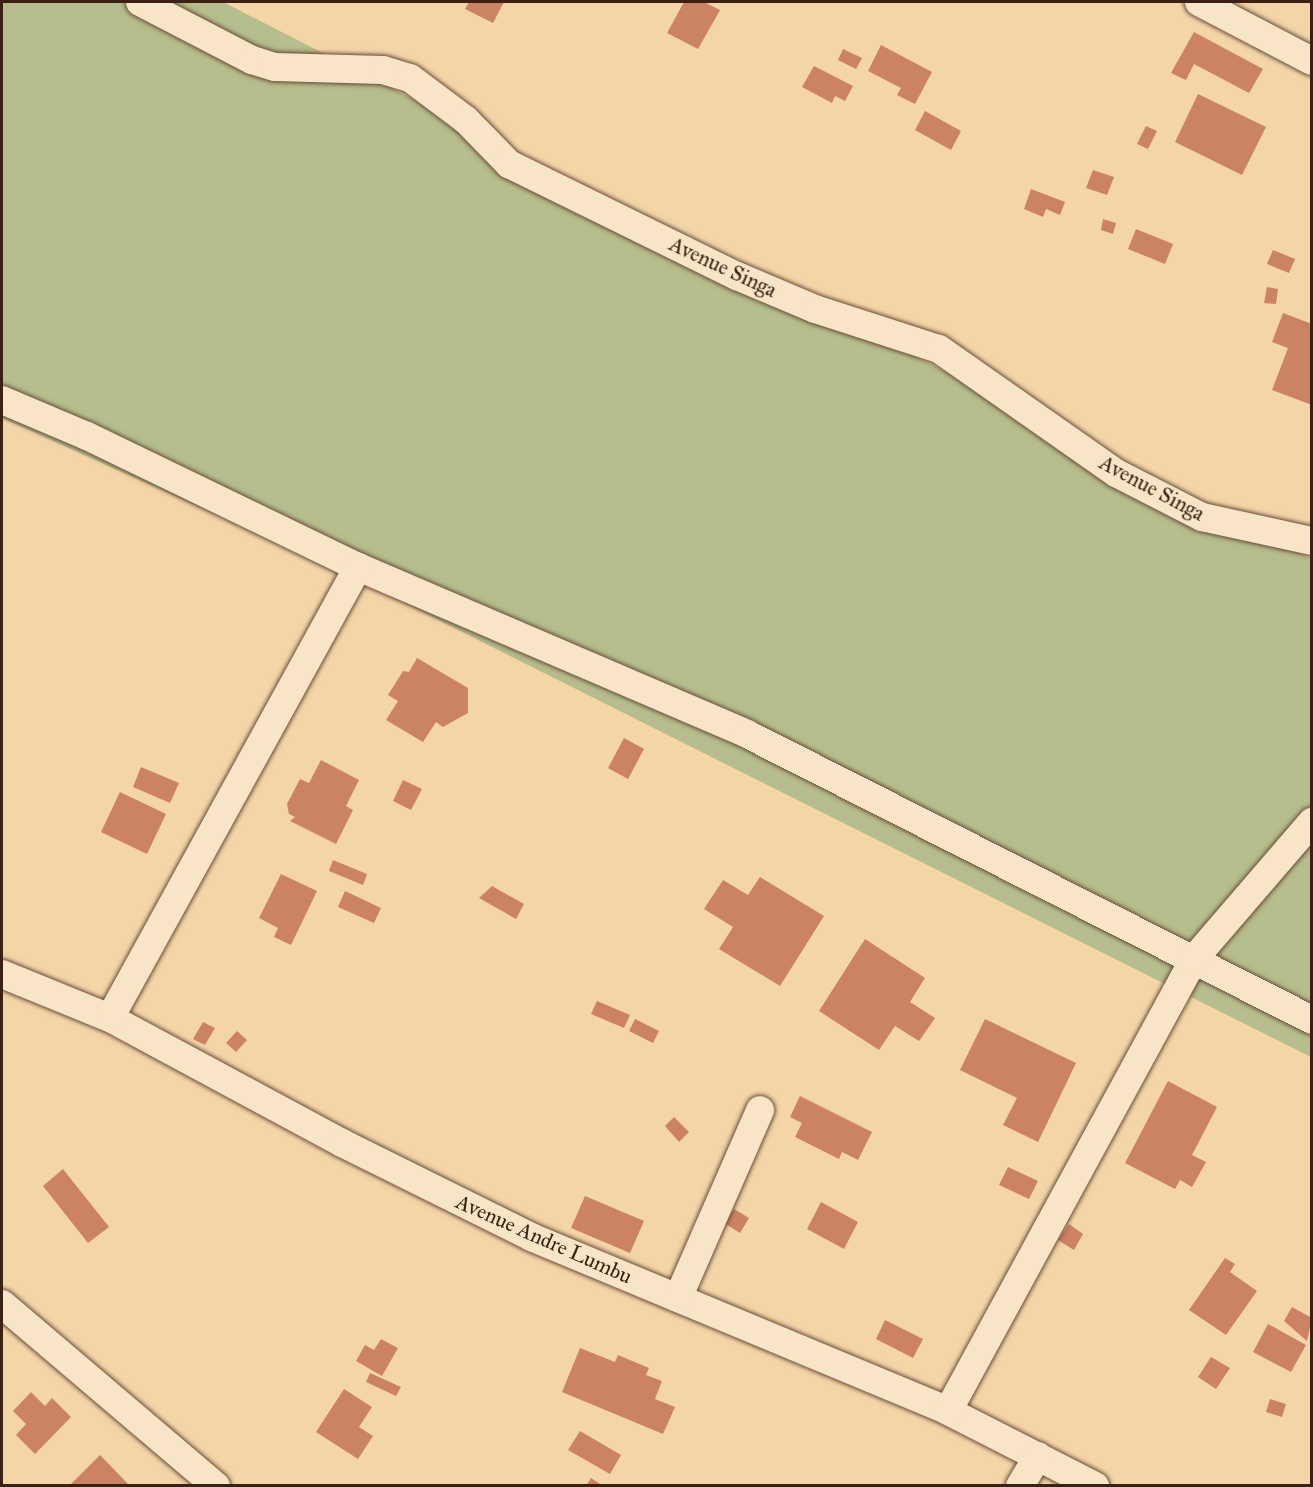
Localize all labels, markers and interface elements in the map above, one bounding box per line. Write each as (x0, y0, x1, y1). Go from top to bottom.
street label: Avenue Singa (665, 231, 781, 303)
street label: Avenue Singa (1095, 450, 1209, 526)
street label: Avenue Andre Lumbu (452, 1189, 636, 1289)

